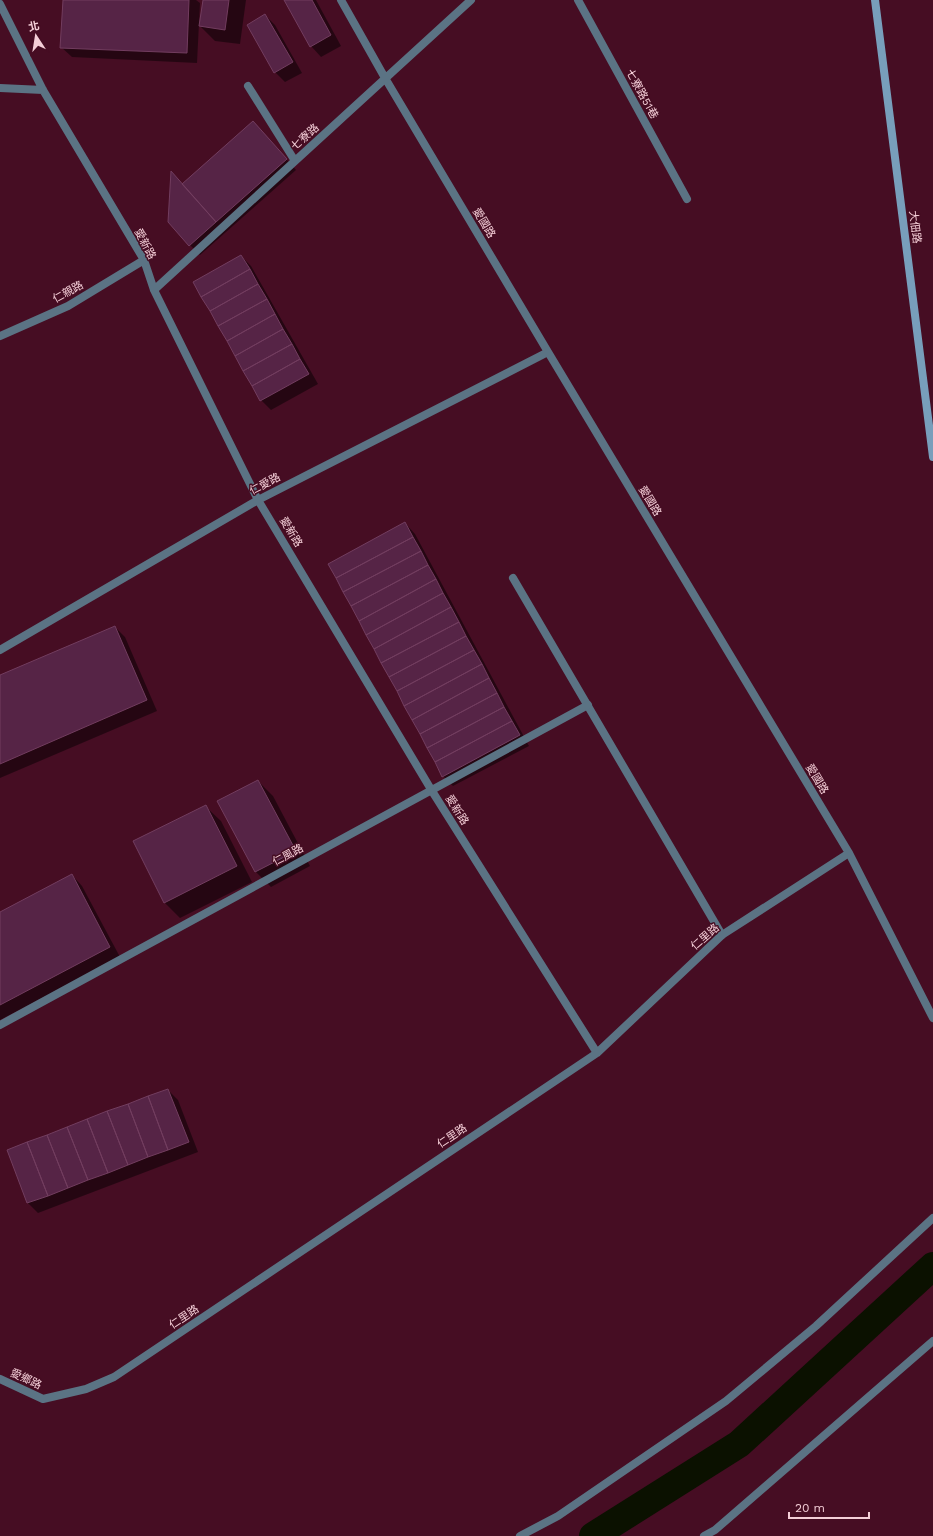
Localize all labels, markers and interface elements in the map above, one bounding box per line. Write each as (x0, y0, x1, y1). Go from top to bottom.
north arrow (16, 16, 56, 56)
text: 北 (27, 19, 41, 34)
street label: 七寮路51巷 (623, 67, 661, 121)
street label: 七寮路 (288, 121, 322, 153)
street label: 愛國路 (470, 206, 498, 240)
street label: 大佃路 (907, 210, 923, 244)
street label: 愛新路 (132, 226, 158, 262)
street label: 仁親路 (50, 278, 86, 306)
street label: 仁愛路 (247, 471, 283, 497)
street label: 愛國路 (636, 484, 664, 518)
street label: 愛新路 (277, 515, 305, 549)
street label: 愛國路 (803, 762, 831, 796)
street label: 愛新路 (443, 793, 471, 827)
street label: 仁風路 (270, 842, 306, 868)
street label: 仁里路 (688, 921, 722, 953)
street label: 仁里路 (435, 1121, 469, 1151)
street label: 仁里路 (167, 1302, 201, 1332)
street label: 愛鄉路 (8, 1366, 44, 1392)
scale bar (789, 1494, 869, 1520)
text: 20 m (795, 1501, 825, 1515)

